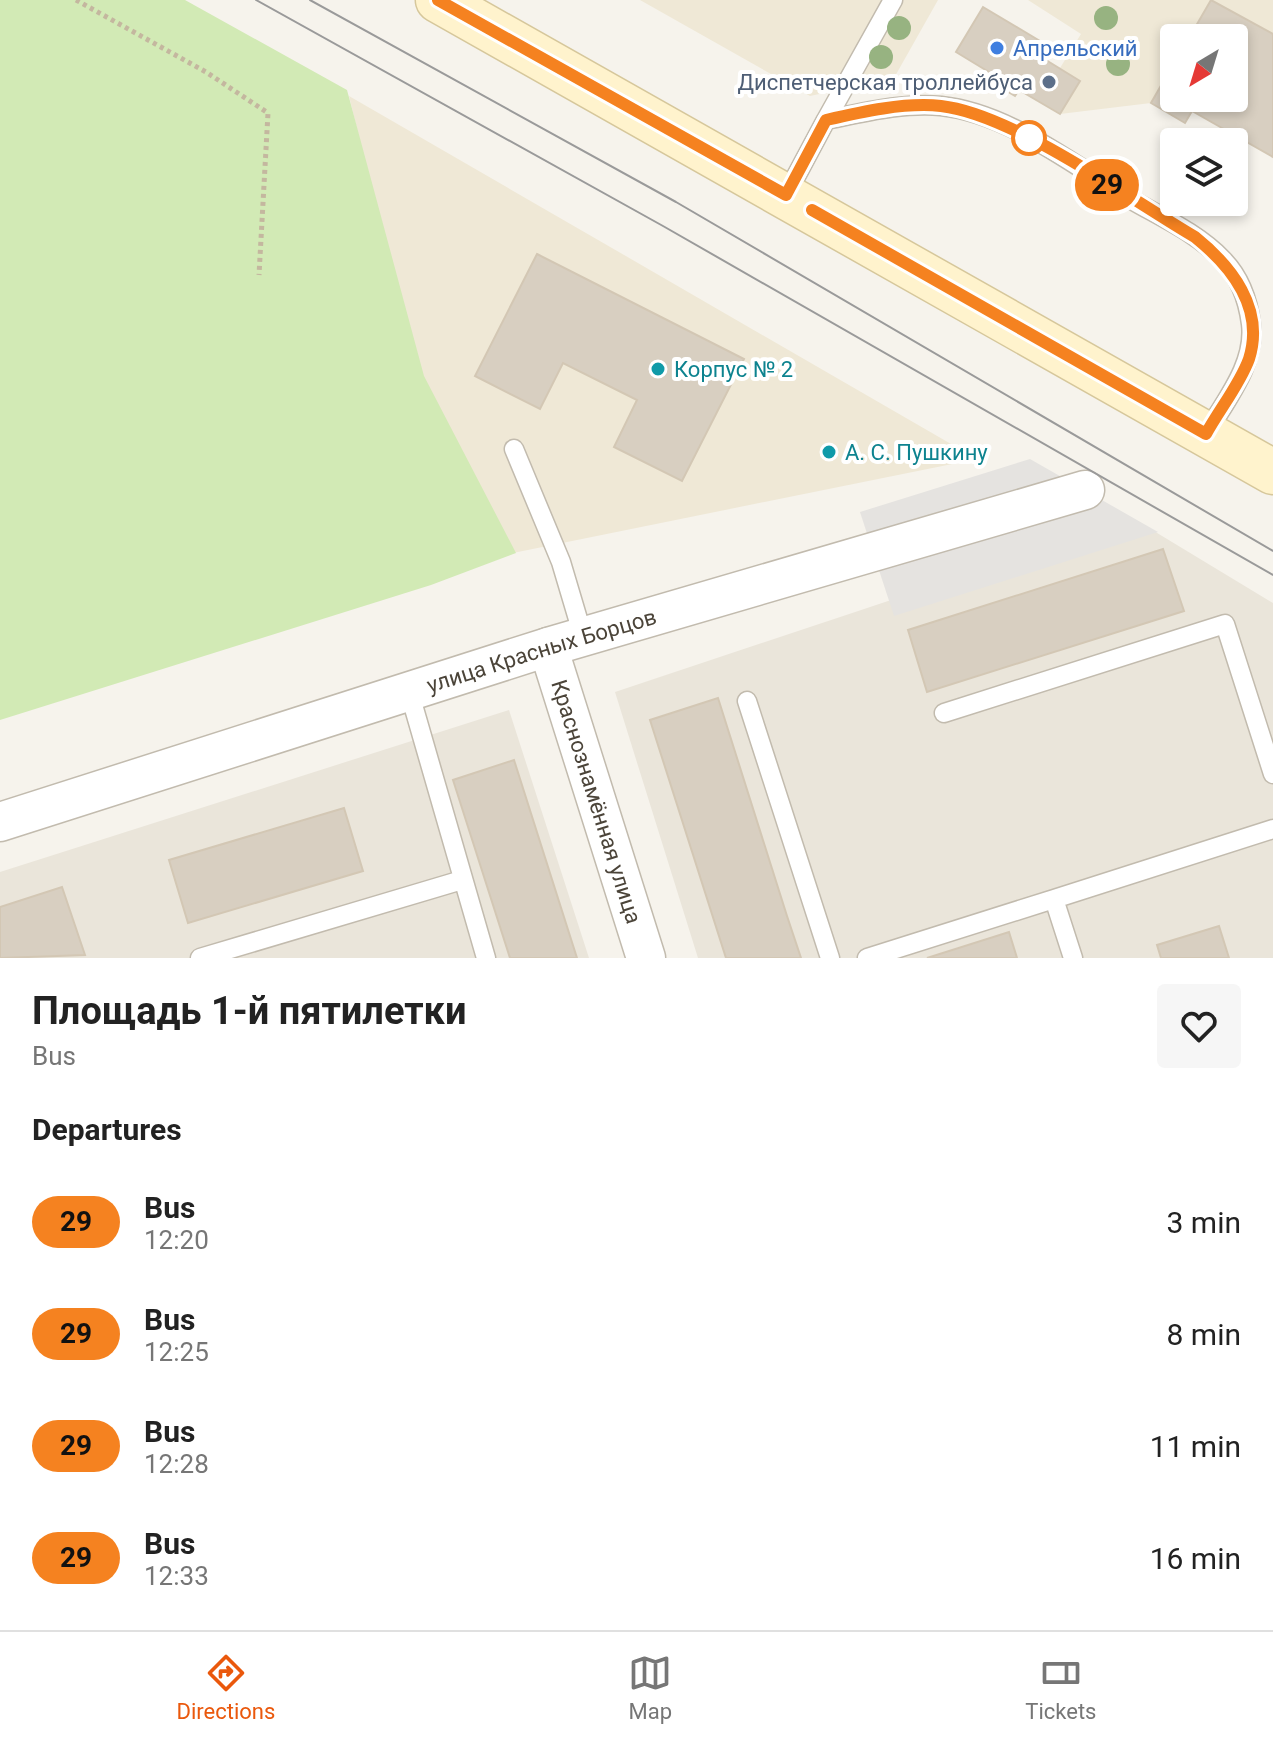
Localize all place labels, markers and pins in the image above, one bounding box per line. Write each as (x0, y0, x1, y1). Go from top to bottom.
place label: Апрельский (1013, 36, 1138, 61)
marker: Апрельский (988, 39, 1006, 57)
place label: Диспетчерская троллейбуса (737, 70, 1033, 95)
marker: Диспетчерская троллейбуса (1040, 73, 1058, 91)
unlabelled marker (1012, 121, 1046, 155)
place label: Корпус № 2 (674, 357, 793, 382)
marker: Корпус № 2 (649, 360, 667, 378)
place label: А. С. Пушкину (845, 440, 988, 465)
marker: А. С. Пушкину (820, 443, 838, 461)

